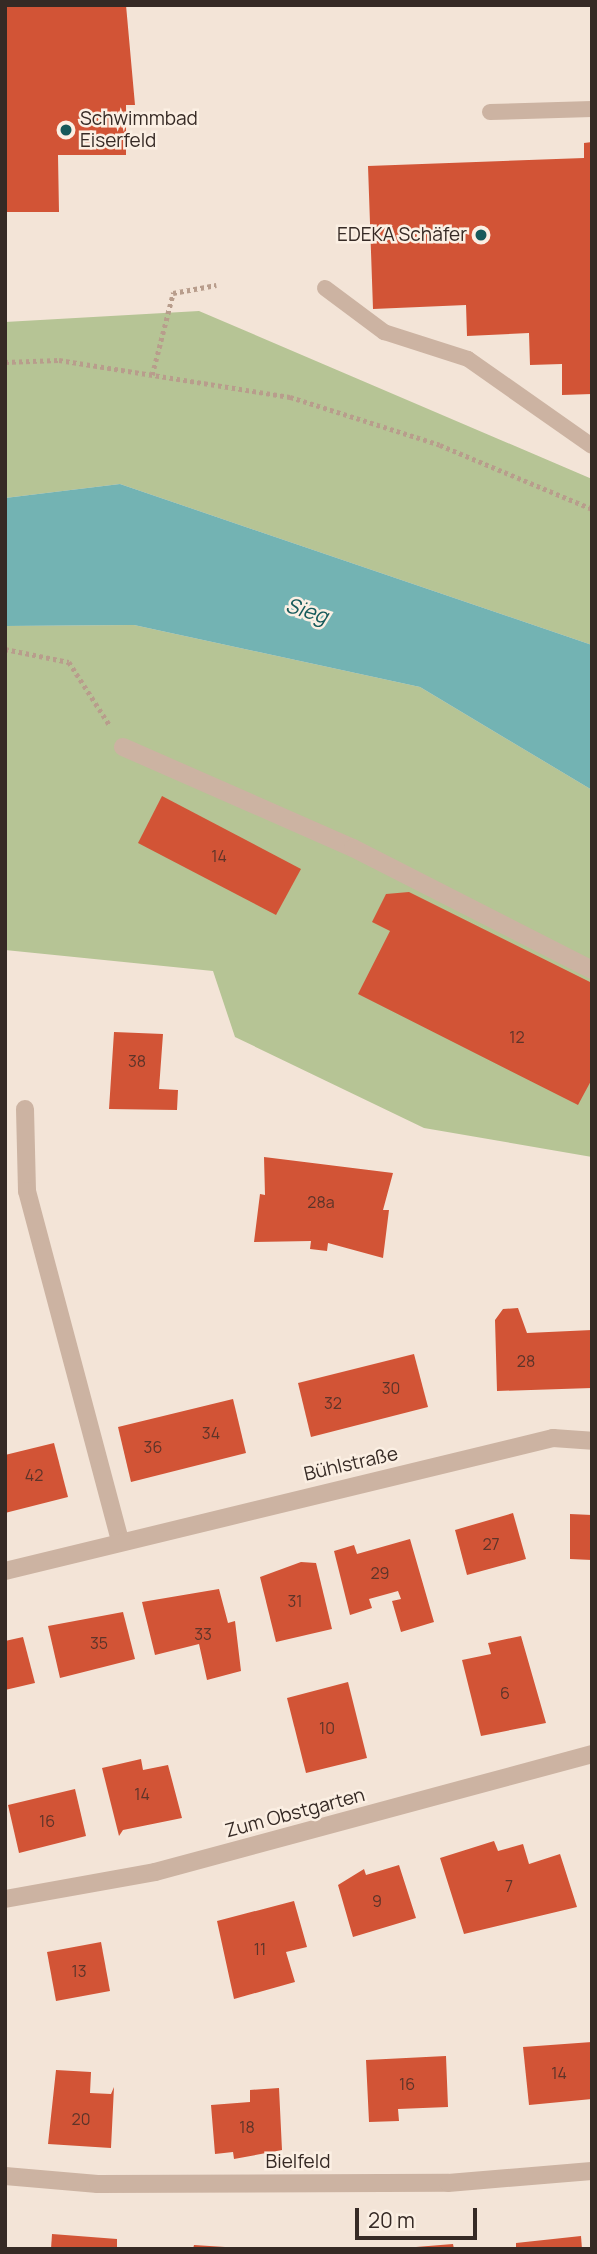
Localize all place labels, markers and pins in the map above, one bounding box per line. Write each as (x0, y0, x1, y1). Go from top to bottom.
place label: Schwimmbad Eiserfeld (80, 108, 198, 152)
marker: Schwimmbad Eiserfeld (58, 122, 74, 138)
place label: EDEKA Schäfer (337, 224, 467, 246)
marker: EDEKA Schäfer (473, 227, 489, 243)

